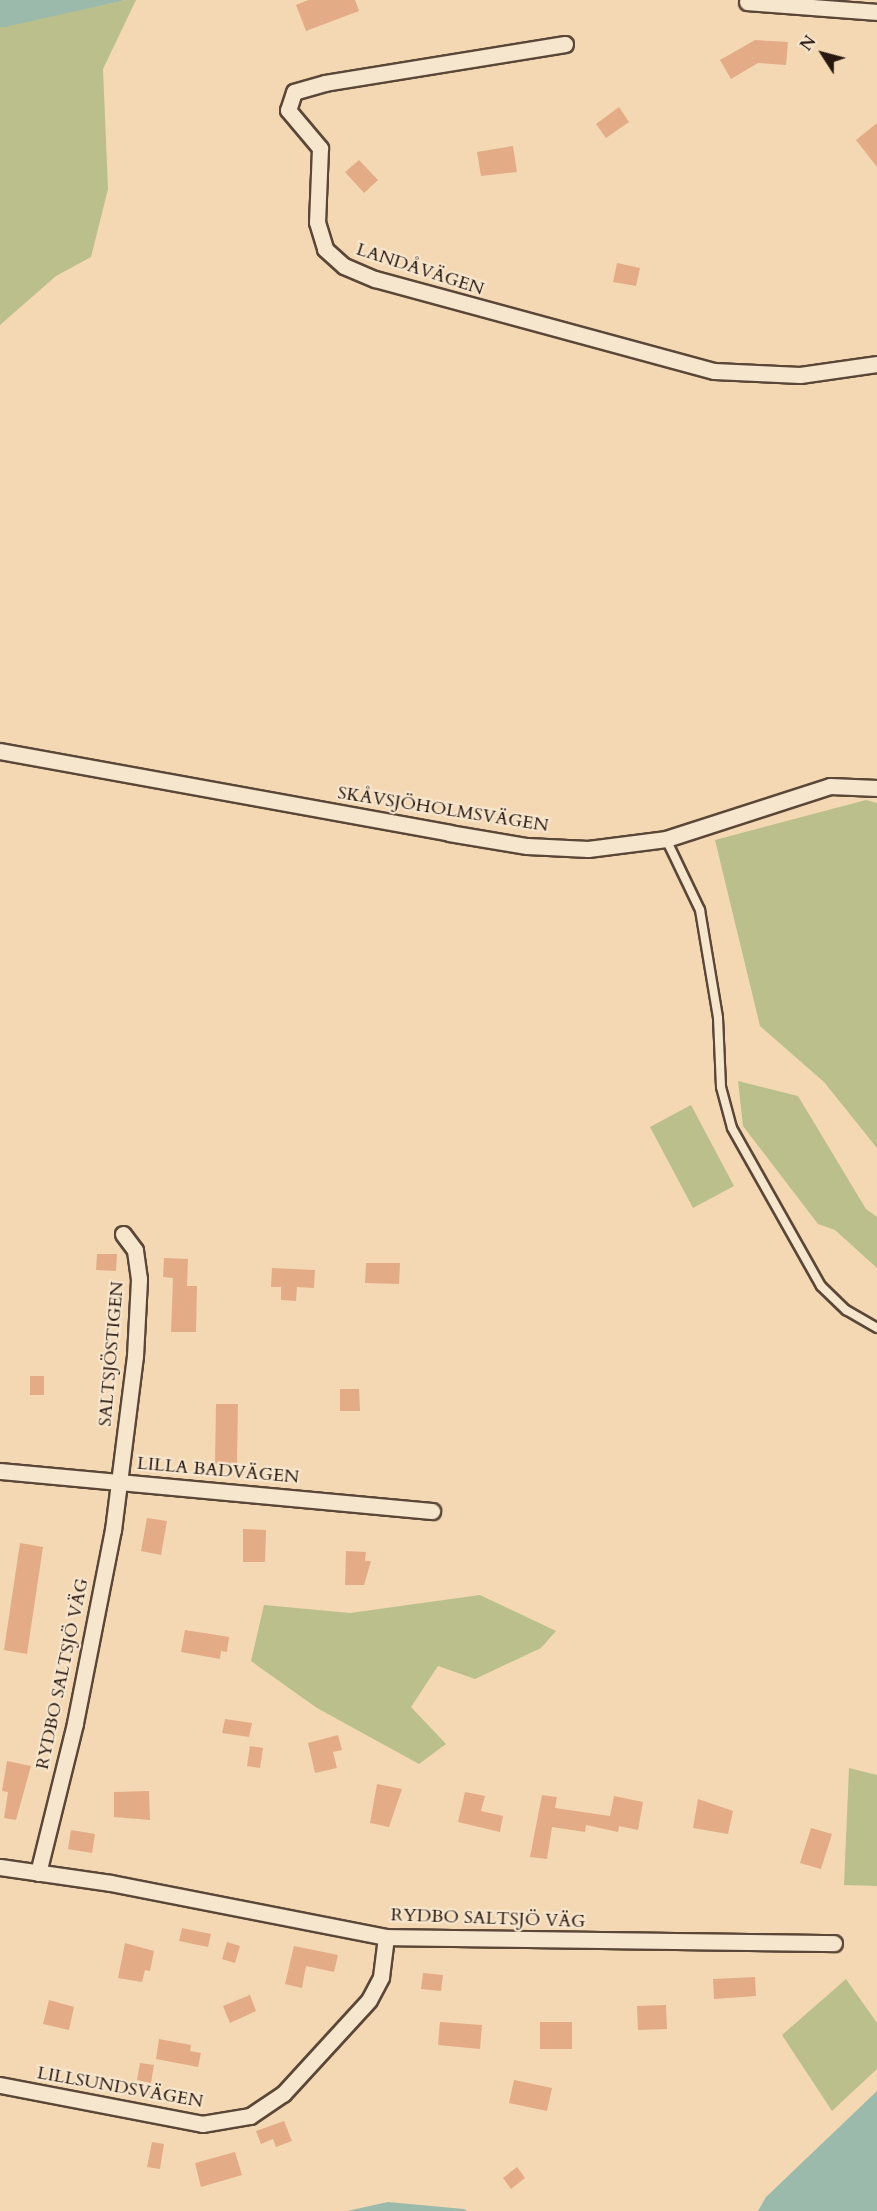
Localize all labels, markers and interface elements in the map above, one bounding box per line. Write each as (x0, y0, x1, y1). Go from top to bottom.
north arrow (793, 24, 853, 84)
text: N (795, 31, 821, 56)
street label: LANDÅVÄGEN (353, 239, 487, 301)
street label: SKÅVSJÖHOLMSVÄGEN (336, 783, 550, 837)
street label: SALTSJÖSTIGEN (95, 1281, 129, 1427)
street label: LILLA BADVÄGEN (136, 1453, 300, 1489)
street label: RYDBO SALTSJÖ VÄG (32, 1576, 94, 1772)
street label: RYDBO SALTSJÖ VÄG (390, 1905, 586, 1933)
street label: LILLSUNDSVÄGEN (35, 2063, 205, 2113)

